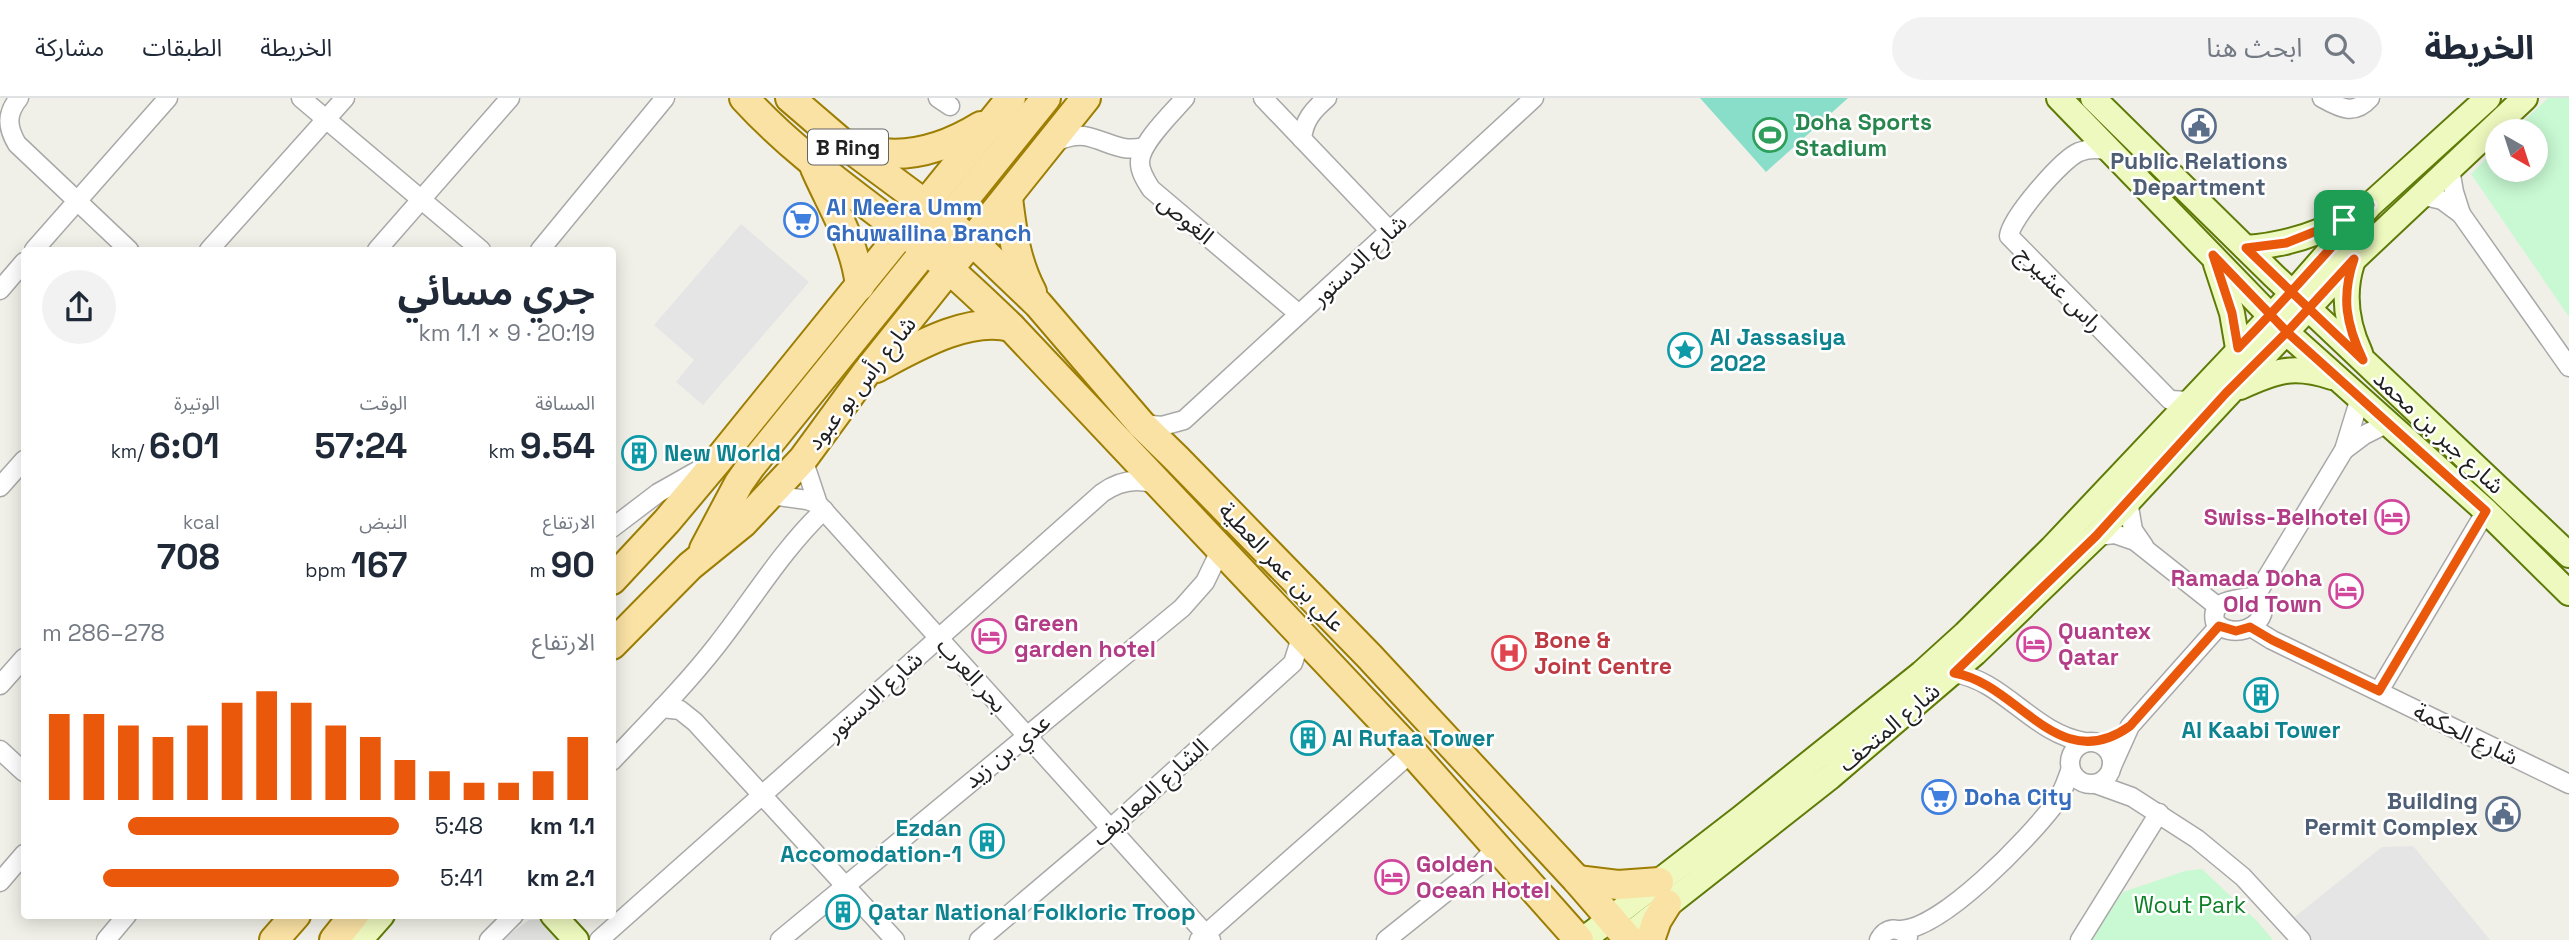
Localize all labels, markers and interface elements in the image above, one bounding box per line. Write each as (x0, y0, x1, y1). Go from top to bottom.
search box (1892, 17, 2382, 80)
text: الخريطة (2424, 27, 2534, 69)
icon: search (2320, 29, 2358, 67)
text: ابحث هنا (2206, 31, 2302, 65)
text: مشاركة (35, 32, 104, 63)
text: الطبقات (142, 32, 222, 63)
text: الخريطة (260, 32, 332, 63)
place label: Doha Sports Stadium (1795, 107, 1932, 163)
public building icon: Public Relations Department (2180, 107, 2218, 145)
sports icon: Doha Sports Stadium (1751, 116, 1789, 154)
north arrow (2485, 119, 2548, 182)
map controls (2485, 119, 2548, 182)
road number: B Ring (808, 130, 888, 164)
place label: Public Relations Department (2110, 146, 2288, 202)
street label: الغوص (1152, 187, 1220, 251)
pin (2314, 190, 2374, 250)
place label: Al Meera Umm Ghuwailina Branch (826, 192, 1032, 248)
supermarket icon: Al Meera Umm Ghuwailina Branch (782, 201, 820, 239)
icon: arrive (2325, 201, 2363, 239)
street label: شارع الدستور (1304, 208, 1415, 314)
street label: راس عشيرج (2009, 239, 2110, 340)
text: جري مسائي (398, 268, 595, 316)
button: share (42, 270, 116, 344)
street label: شارع رأس بو عبود (799, 310, 924, 457)
text: 20:19 · 9 × 1.1 km (418, 318, 595, 348)
place label: Al Jassasiya 2022 (1710, 322, 1846, 378)
place icon: Al Jassasiya 2022 (1666, 331, 1704, 369)
street label: شارع جبر بن محمد (2366, 364, 2511, 502)
text: الوتيرة (174, 391, 220, 416)
text: الوقت (360, 391, 407, 416)
text: المسافة (535, 391, 595, 416)
text: 6:01 (149, 424, 220, 468)
text: 57:24 (314, 424, 407, 468)
text: 9.54 (520, 424, 595, 468)
building icon: New World (620, 434, 658, 472)
place label: New World (664, 438, 781, 468)
text: /km (111, 439, 149, 464)
text: km (489, 439, 520, 464)
street label: علي بن عمر العطية (1211, 496, 1352, 640)
hotel icon: Swiss-Belhotel (2373, 498, 2411, 536)
place label: Swiss-Belhotel (2204, 502, 2368, 532)
text: kcal (183, 510, 220, 535)
text: النبض (359, 510, 407, 535)
text: الارتفاع (543, 510, 595, 535)
text: 708 (157, 535, 220, 579)
text: 167 (351, 543, 407, 587)
text: 90 (551, 543, 595, 587)
text: bpm (305, 558, 351, 583)
text: m (529, 558, 551, 583)
place label: Ramada Doha Old Town (2171, 563, 2322, 619)
hotel icon: Ramada Doha Old Town (2327, 572, 2365, 610)
place label: Green garden hotel (1014, 608, 1156, 664)
place label: Quantex Qatar (2058, 616, 2151, 672)
hotel icon: Green garden hotel (970, 617, 1008, 655)
text: 278–286 m (42, 618, 165, 648)
place label: Bone & Joint Centre (1534, 625, 1672, 681)
hotel icon: Quantex Qatar (2015, 625, 2053, 663)
text: الارتفاع (532, 627, 595, 657)
street label: بحر العرب (930, 631, 1014, 719)
hospital icon: Bone & Joint Centre (1490, 634, 1528, 672)
street label: شارع الدستور (819, 645, 930, 750)
street label: شارع المتحف (1832, 676, 1947, 780)
building icon: Al Kaabi Tower (2242, 676, 2280, 714)
street label: شارع الحكمة (2408, 696, 2523, 774)
street label: عدي بن زيد (958, 707, 1058, 797)
place label: Al Kaabi Tower (2181, 715, 2341, 745)
building icon: Al Rufaa Tower (1289, 719, 1327, 757)
place label: Al Rufaa Tower (1332, 723, 1495, 753)
street label: الشارع المعاريف (1085, 732, 1216, 854)
supermarket icon: Doha City (1920, 778, 1958, 816)
place label: Doha City (1964, 782, 2072, 812)
place label: Building Permit Complex (2304, 786, 2478, 842)
public building icon: Building Permit Complex (2484, 795, 2522, 833)
text: 5:48 (435, 811, 483, 841)
text: 1.1 km (530, 811, 595, 841)
place label: Ezdan Accomodation-1 (780, 813, 962, 869)
building icon: Ezdan Accomodation-1 (968, 822, 1006, 860)
place label: Golden Ocean Hotel (1416, 849, 1550, 905)
hotel icon: Golden Ocean Hotel (1373, 858, 1411, 896)
text: 5:41 (440, 863, 483, 893)
text: 2.1 km (527, 863, 595, 893)
park label: Wout Park (2134, 890, 2246, 920)
building icon: Qatar National Folkloric Troop (824, 893, 862, 931)
place label: Qatar National Folkloric Troop (868, 897, 1196, 927)

